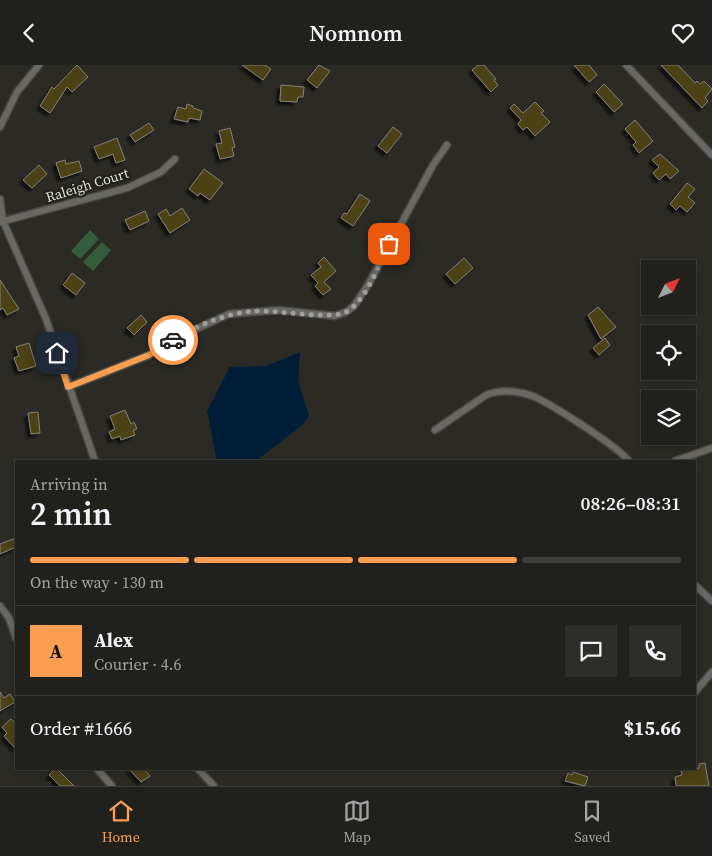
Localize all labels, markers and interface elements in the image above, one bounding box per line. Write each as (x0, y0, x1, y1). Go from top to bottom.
text: Nomnom (309, 18, 403, 48)
icon: back (15, 19, 43, 47)
icon: heart (669, 19, 697, 47)
street label: Raleigh Court (43, 163, 131, 207)
pin (368, 223, 410, 265)
icon: bag (375, 230, 403, 258)
north arrow (641, 260, 696, 315)
map controls (641, 260, 696, 445)
courier (148, 315, 198, 365)
button: locate (641, 325, 696, 380)
icon: car (159, 326, 187, 354)
pin (36, 332, 78, 374)
icon: home (43, 339, 71, 367)
button: layers (641, 390, 696, 445)
text: Arriving in (30, 473, 108, 495)
text: 08:26–08:31 (581, 490, 681, 516)
text: 2 min (30, 492, 112, 536)
text: On the way · 130 m (30, 571, 164, 593)
button: chat (565, 625, 617, 677)
button: phone (629, 625, 681, 677)
text: Alex (94, 627, 133, 653)
text: A (50, 638, 62, 664)
text: Courier · 4.6 (94, 653, 182, 675)
text: Order #1666 (30, 715, 132, 741)
text: $15.66 (624, 715, 681, 741)
tab: Home (102, 797, 140, 847)
tab: Map (343, 797, 371, 847)
tab: Saved (574, 797, 610, 847)

